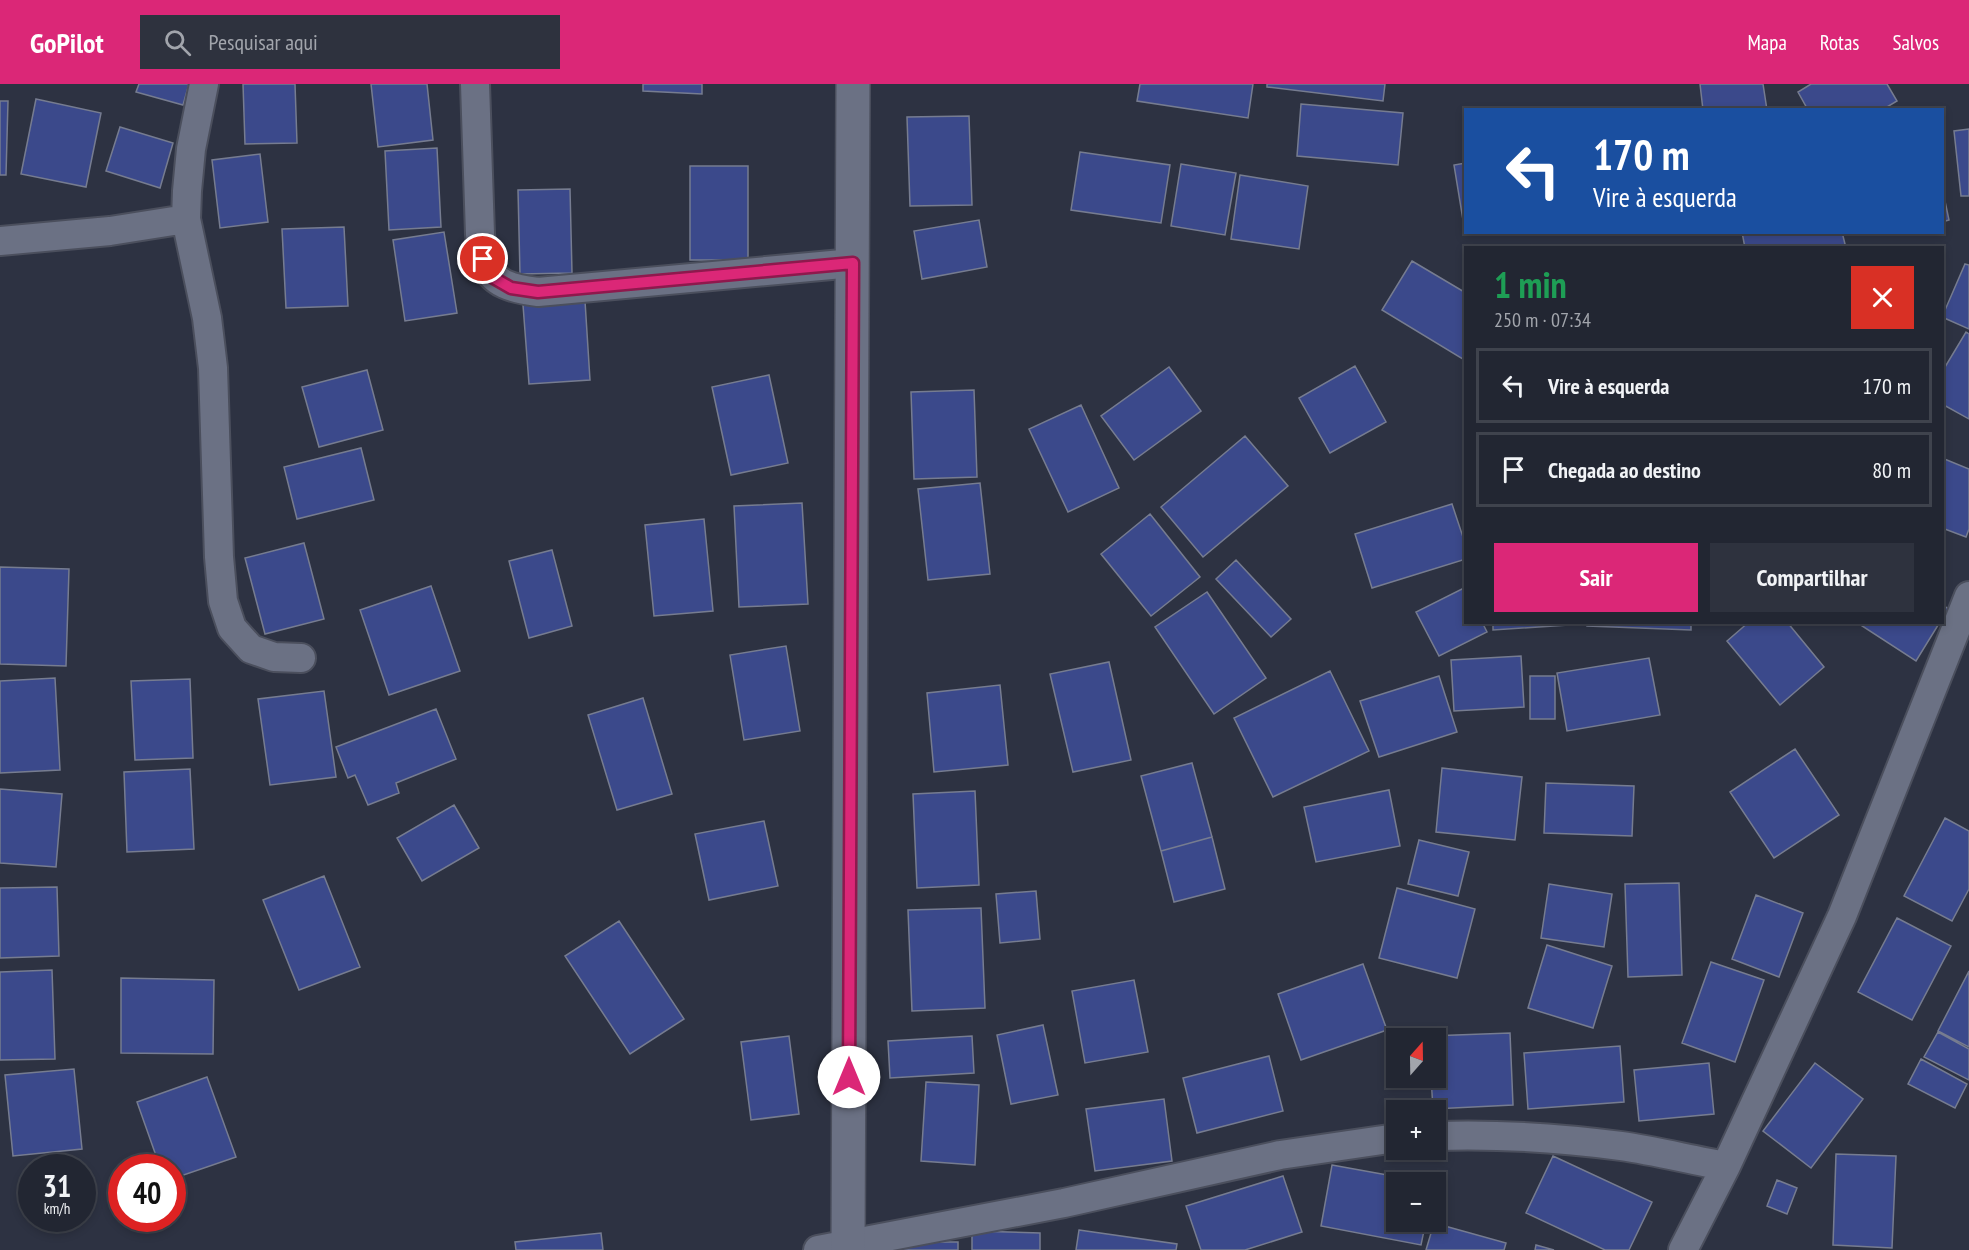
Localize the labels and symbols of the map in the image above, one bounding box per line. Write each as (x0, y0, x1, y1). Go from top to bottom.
pin (457, 233, 508, 284)
north arrow (1386, 1028, 1446, 1088)
position arrow (817, 1045, 881, 1109)
speed limit sign: 40 (108, 1154, 186, 1232)

